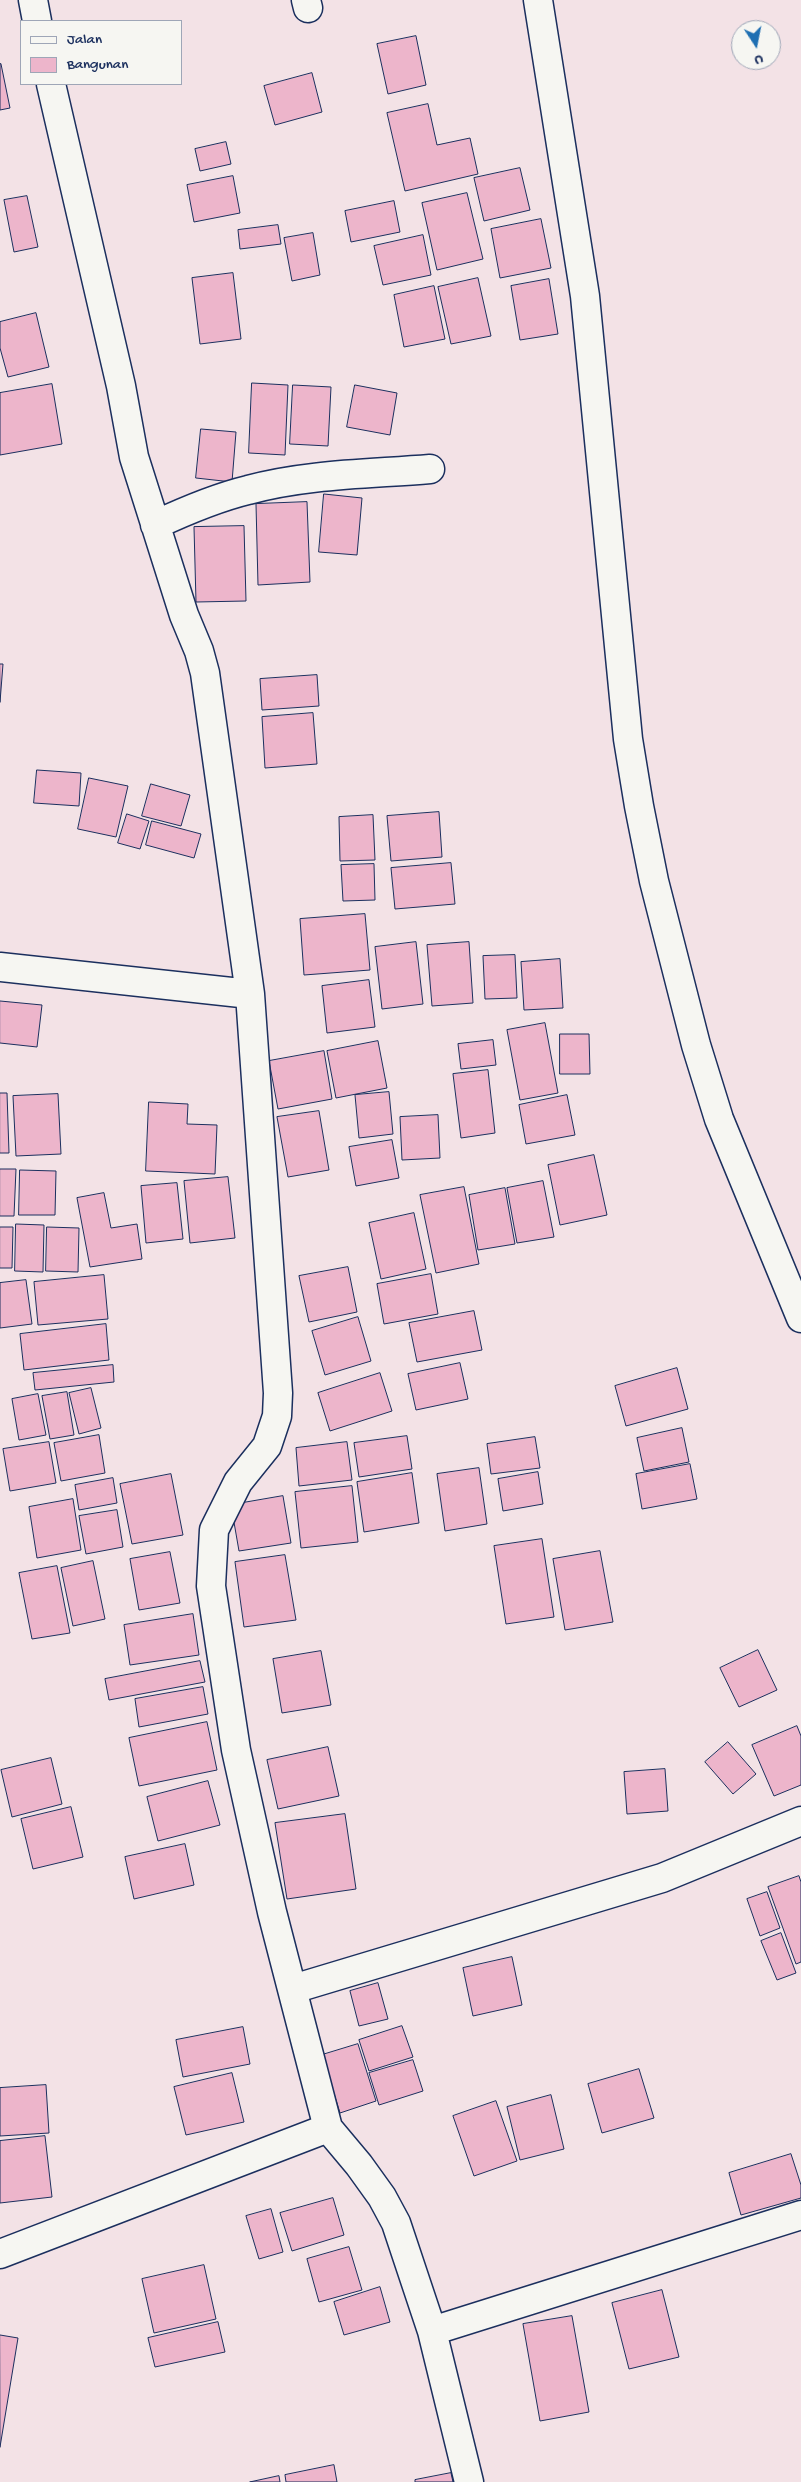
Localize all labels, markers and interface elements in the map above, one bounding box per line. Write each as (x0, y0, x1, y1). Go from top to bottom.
legend (20, 20, 182, 85)
north arrow (731, 20, 781, 70)
text: Jalan (67, 31, 102, 49)
text: U (753, 50, 764, 68)
text: Bangunan (67, 56, 128, 74)

